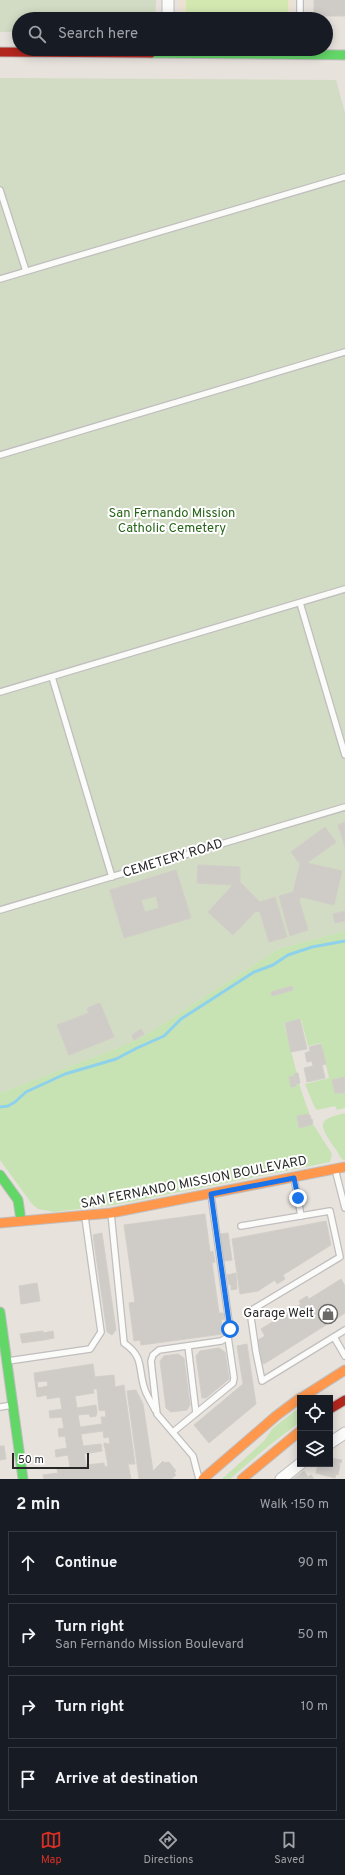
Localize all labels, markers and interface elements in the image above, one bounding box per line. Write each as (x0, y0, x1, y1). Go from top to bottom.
search box (12, 12, 333, 56)
icon: search (26, 23, 48, 45)
text: Search here (58, 25, 138, 44)
park label: San Fernando Mission Catholic Cemetery (109, 506, 235, 537)
street label: CEMETERY ROAD (121, 836, 225, 882)
street label: SAN FERNANDO MISSION BOULEVARD (80, 1153, 308, 1213)
route end (289, 1189, 307, 1207)
shop icon: Garage Welt (317, 1303, 339, 1325)
place label: Garage Welt (243, 1306, 314, 1322)
route start (221, 1320, 239, 1338)
map controls (297, 1395, 333, 1467)
button: locate (297, 1395, 333, 1431)
button: layers (297, 1431, 333, 1467)
scale bar (12, 1451, 89, 1470)
text: 50 m (18, 1453, 44, 1467)
text: 2 min (16, 1494, 60, 1516)
text: Walk · 150 m (260, 1497, 329, 1513)
icon: ahead (17, 1552, 39, 1574)
text: Continue (55, 1554, 117, 1573)
text: 90 m (298, 1555, 328, 1571)
text: Turn right (55, 1618, 124, 1637)
icon: right (17, 1624, 39, 1646)
text: 50 m (298, 1627, 328, 1643)
text: San Fernando Mission Boulevard (55, 1637, 244, 1653)
icon: right (17, 1696, 39, 1718)
text: Turn right (55, 1698, 124, 1717)
text: 10 m (301, 1699, 328, 1715)
icon: arrive (17, 1768, 39, 1790)
text: Arrive at destination (55, 1770, 198, 1789)
tab: Map (40, 1829, 62, 1867)
tab: Directions (143, 1829, 193, 1867)
tab: Saved (274, 1829, 305, 1867)

